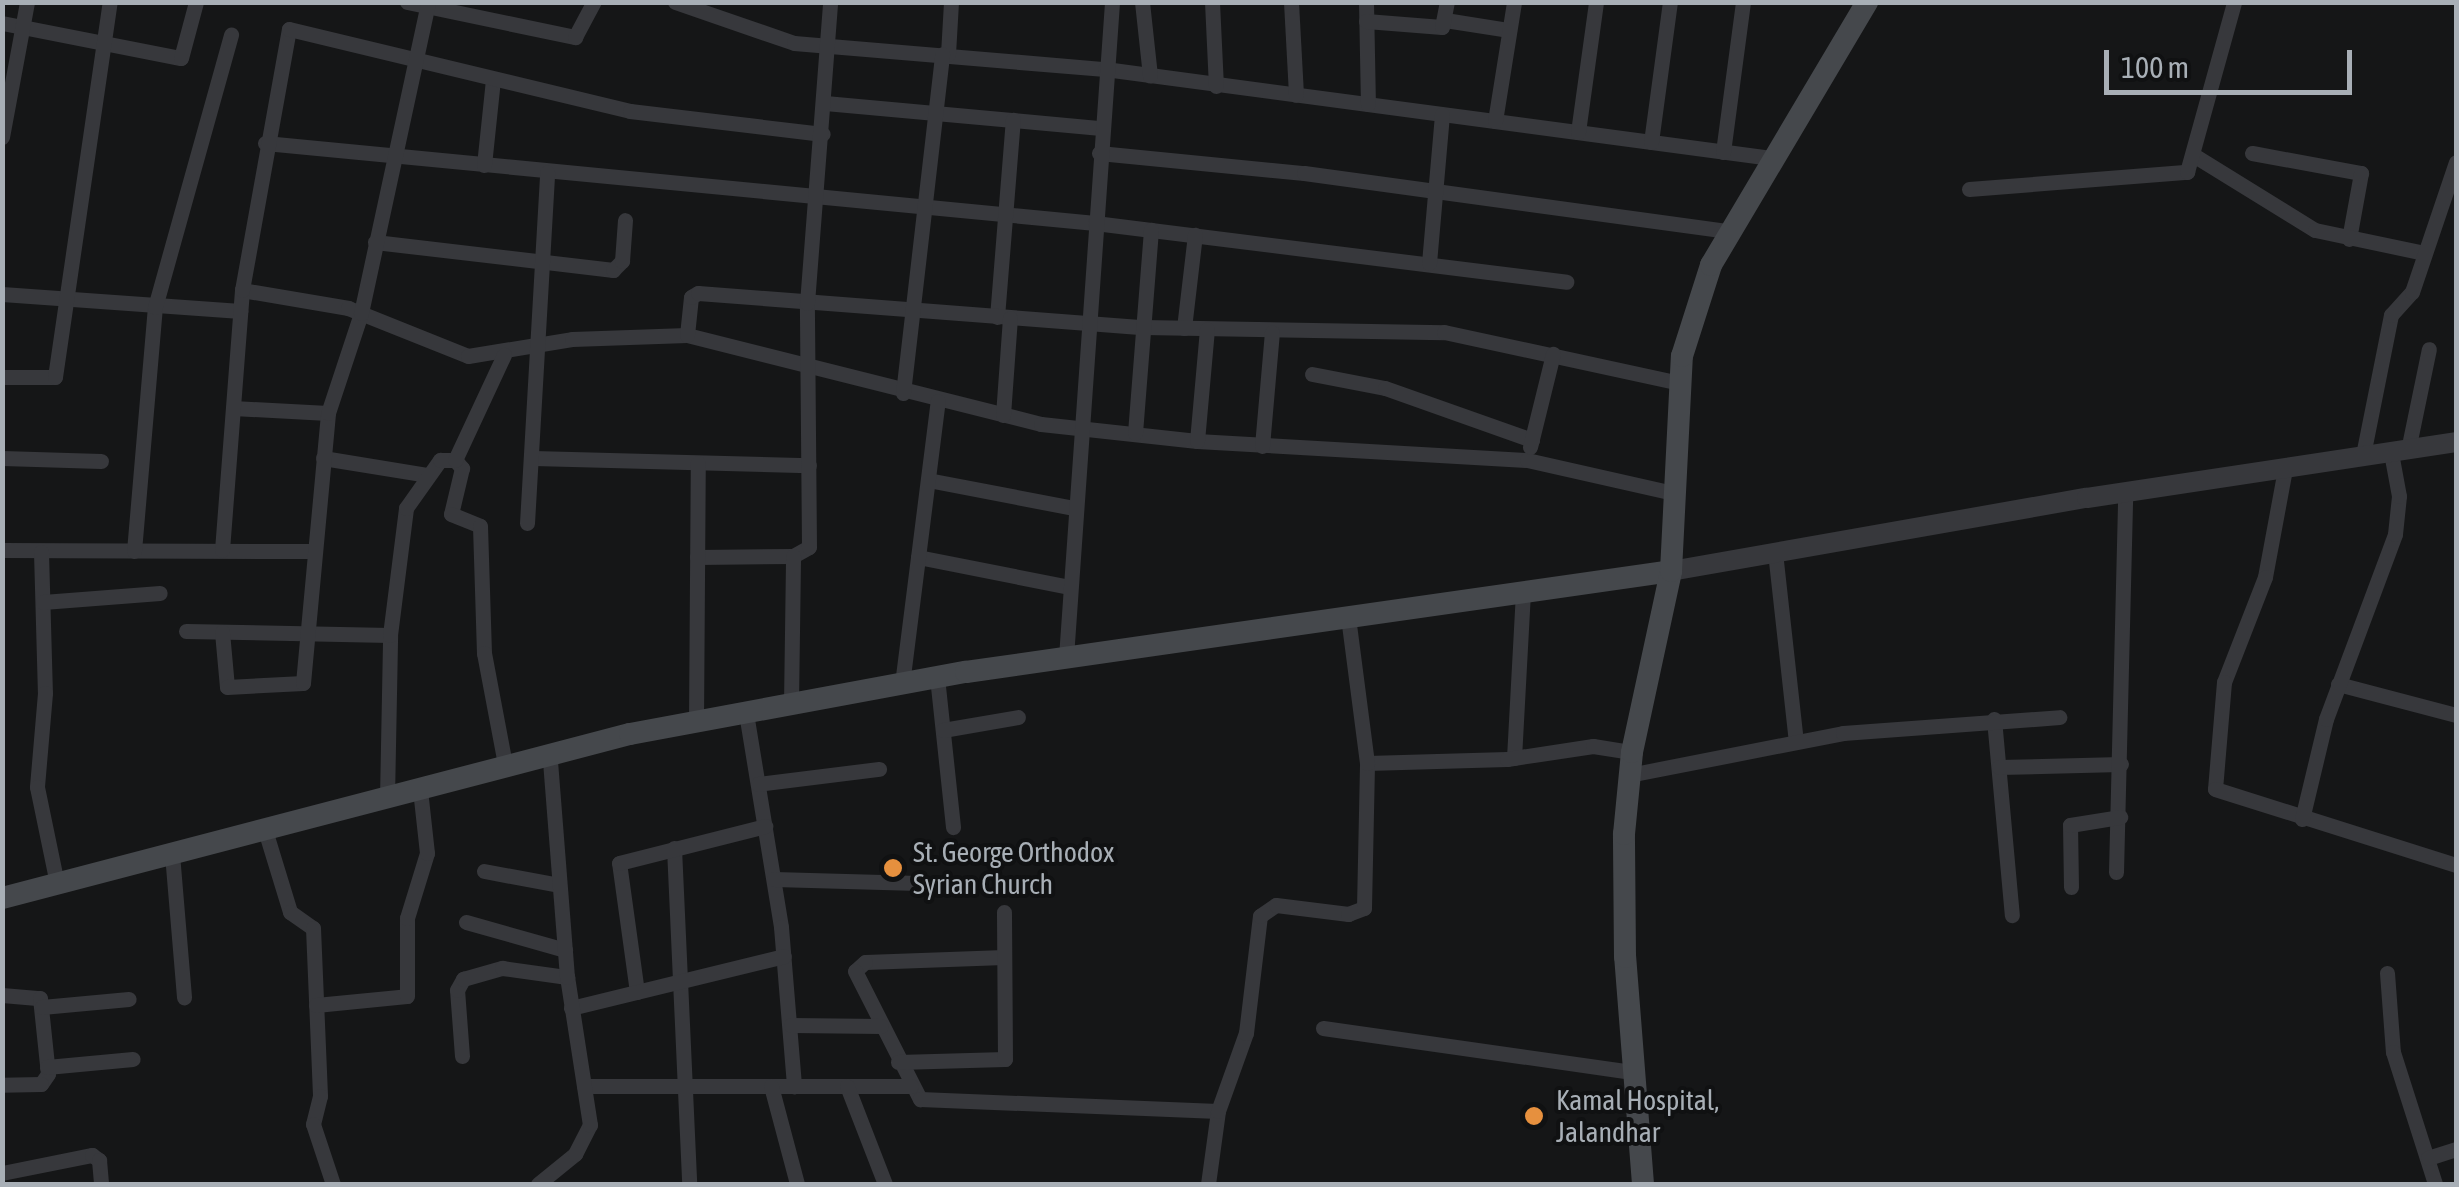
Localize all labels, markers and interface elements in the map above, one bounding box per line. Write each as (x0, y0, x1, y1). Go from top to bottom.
scale bar (2109, 30, 2356, 92)
text: 100 m (2121, 50, 2189, 84)
place label: St. George Orthodox Syrian Church (913, 835, 1114, 901)
marker: St. George Orthodox Syrian Church (882, 857, 904, 879)
place label: Kamal Hospital, Jalandhar (1556, 1083, 1719, 1149)
marker: Kamal Hospital, Jalandhar (1521, 1103, 1547, 1129)

